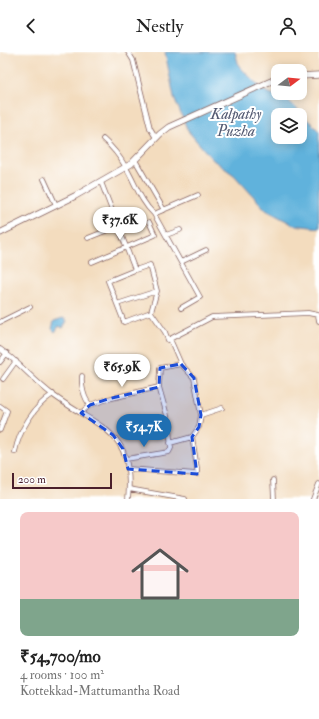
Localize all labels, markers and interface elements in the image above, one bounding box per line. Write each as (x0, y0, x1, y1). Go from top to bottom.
icon: back (20, 15, 42, 37)
text: Nestly (136, 15, 183, 38)
icon: person (277, 15, 299, 37)
north arrow (271, 64, 307, 100)
map controls (271, 64, 307, 144)
water label: Kalpathy Puzha (210, 105, 262, 141)
button: layers (271, 108, 307, 144)
pin: ₹37.6K (87, 207, 153, 241)
text: ₹37.6K (102, 212, 138, 228)
pin: ₹65.9K (89, 354, 155, 388)
text: ₹65.9K (103, 359, 141, 375)
pin: ₹54.7K (111, 414, 177, 448)
text: ₹54.7K (125, 419, 163, 435)
scale bar (12, 471, 112, 490)
text: 200 m (18, 473, 46, 486)
icon: home (124, 538, 196, 610)
text: ₹54,700/mo (20, 646, 101, 667)
text: 4 rooms · 100 m² (20, 667, 104, 683)
text: Kottekkad-Mattumantha Road (20, 683, 180, 699)

